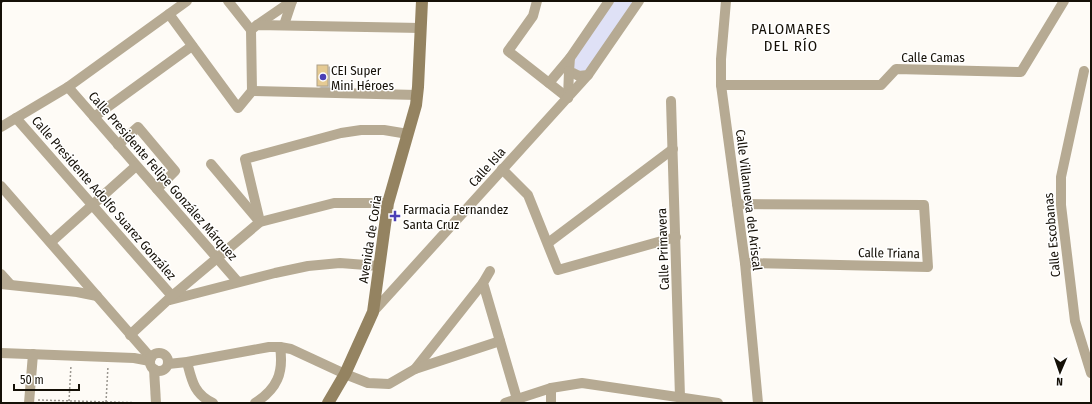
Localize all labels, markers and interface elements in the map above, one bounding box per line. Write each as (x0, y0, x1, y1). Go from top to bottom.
district label: PALOMARES DEL RÍO (751, 20, 831, 55)
street label: Calle Camas (901, 50, 965, 65)
place label: CEI Super Mini Héroes (331, 63, 394, 93)
marker: CEI Super Mini Héroes (318, 72, 328, 82)
street label: Calle Presidente Felipe González Márquez (86, 89, 240, 263)
street label: Calle Presidente Adolfo Suarez González (29, 113, 179, 283)
street label: Calle Villanueva del Ariscal (733, 128, 765, 272)
street label: Calle Isla (465, 144, 509, 190)
street label: Calle Escobanas (1041, 192, 1063, 278)
street label: Avenida de Coria (356, 194, 384, 284)
place label: Farmacia Fernandez Santa Cruz (403, 202, 508, 232)
street label: Calle Primavera (654, 208, 672, 290)
marker: Farmacia Fernandez Santa Cruz (390, 211, 400, 221)
street label: Calle Triana (858, 245, 920, 261)
north arrow (1040, 352, 1080, 392)
scale bar (14, 366, 79, 392)
text: 50 m (20, 373, 44, 387)
text: N (1056, 375, 1063, 388)

